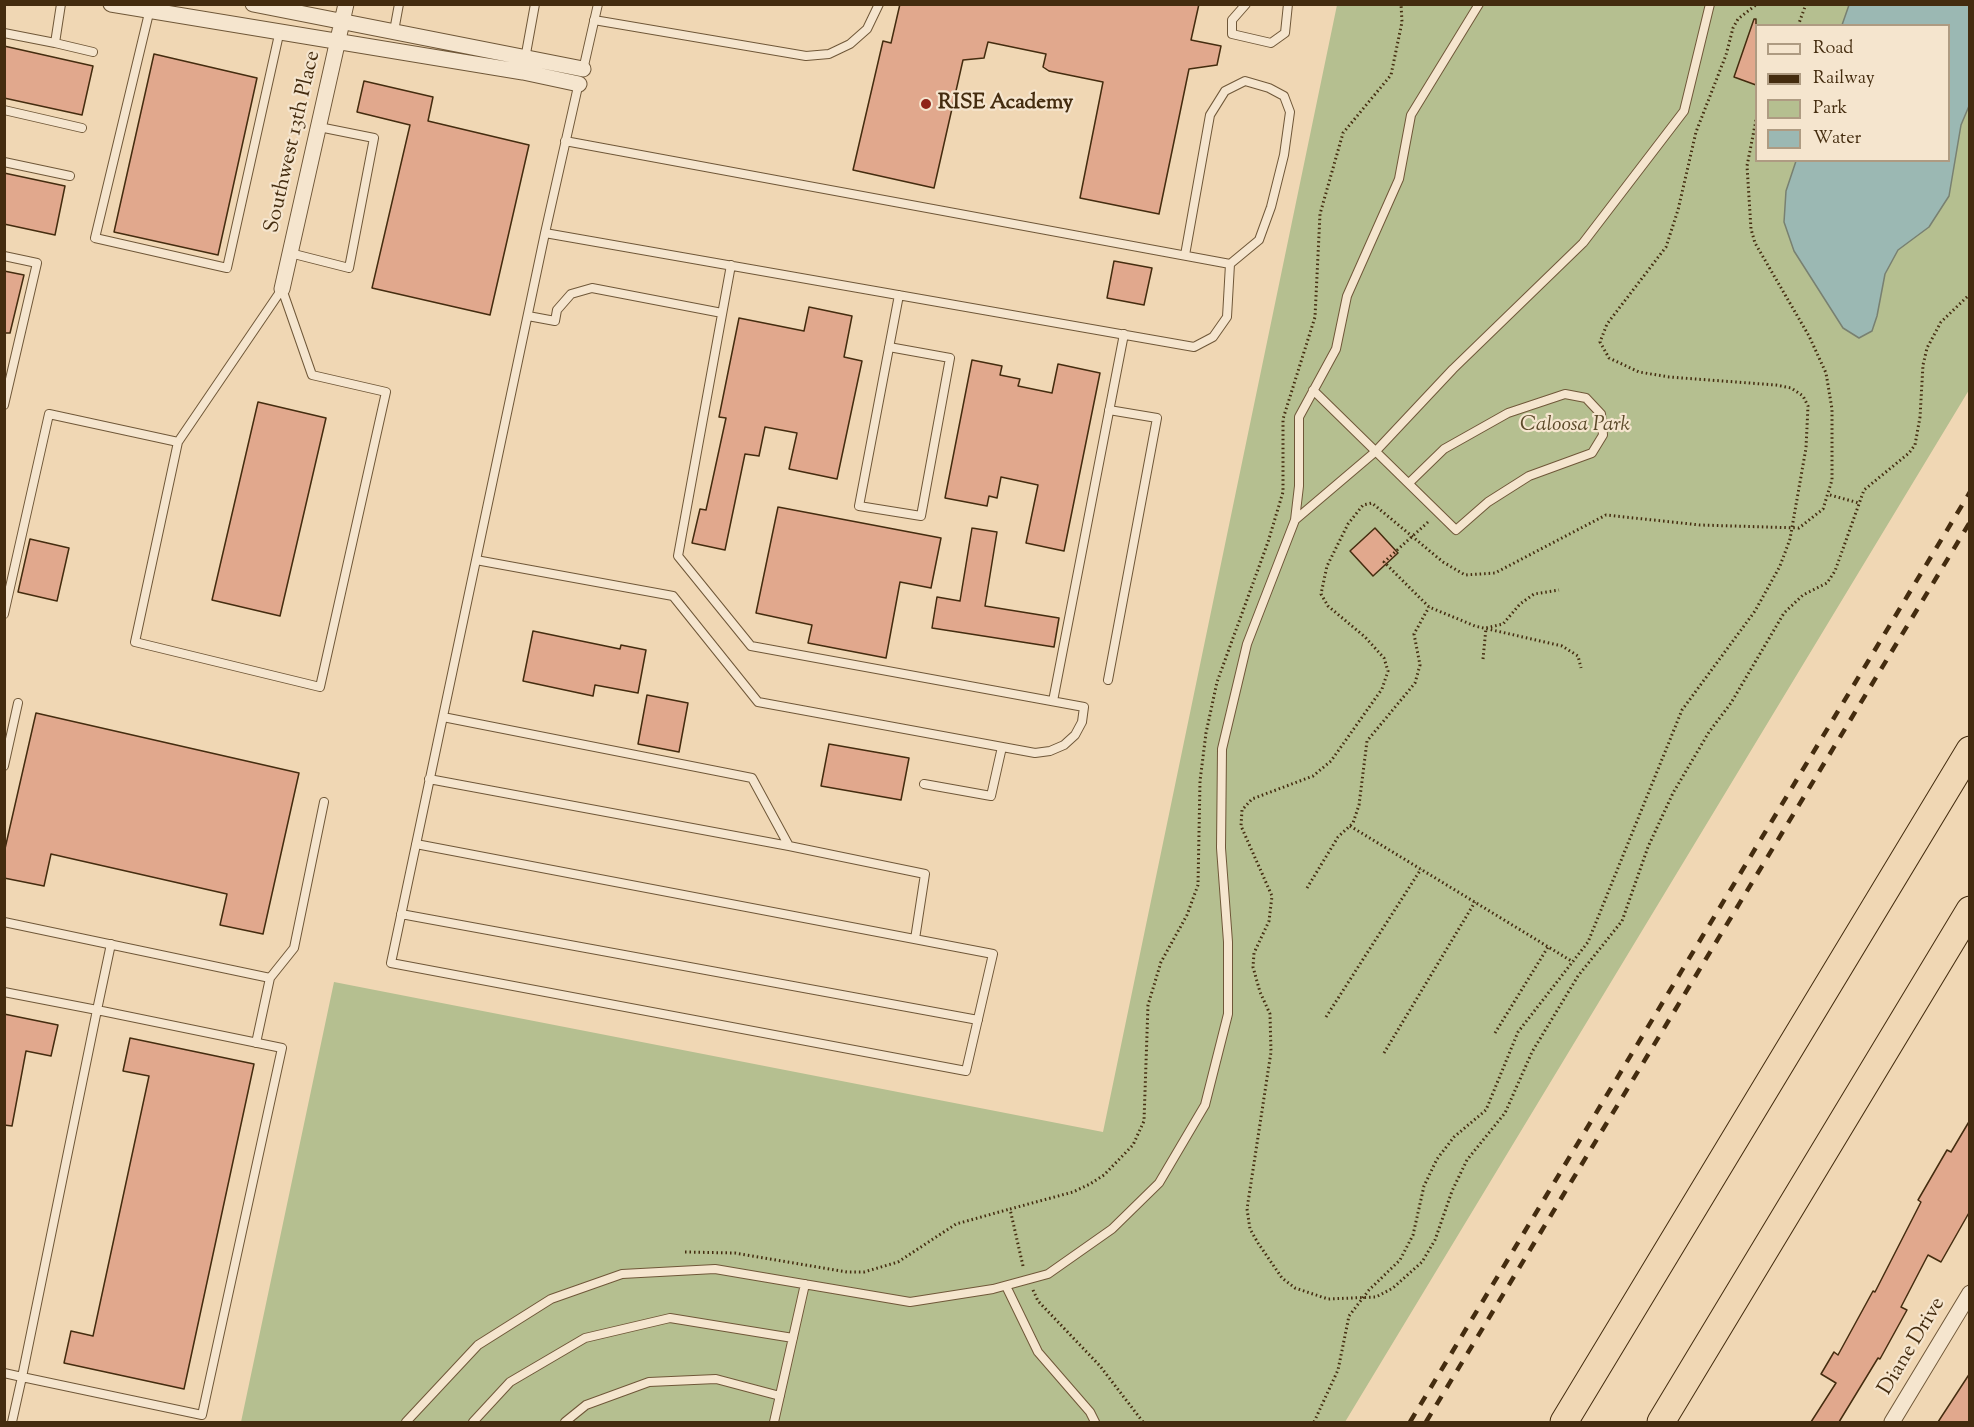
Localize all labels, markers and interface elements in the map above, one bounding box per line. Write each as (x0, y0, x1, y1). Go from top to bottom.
legend (1755, 24, 1950, 162)
text: Road (1813, 36, 1853, 62)
street label: Southwest 13th Place (261, 49, 327, 235)
text: Railway (1813, 66, 1875, 92)
place label: RISE Academy (938, 91, 1073, 117)
text: Park (1813, 96, 1847, 122)
marker: RISE Academy (919, 97, 933, 111)
text: Water (1813, 126, 1861, 152)
park label: Caloosa Park (1520, 413, 1630, 439)
street label: Diane Drive (1874, 1294, 1952, 1400)

